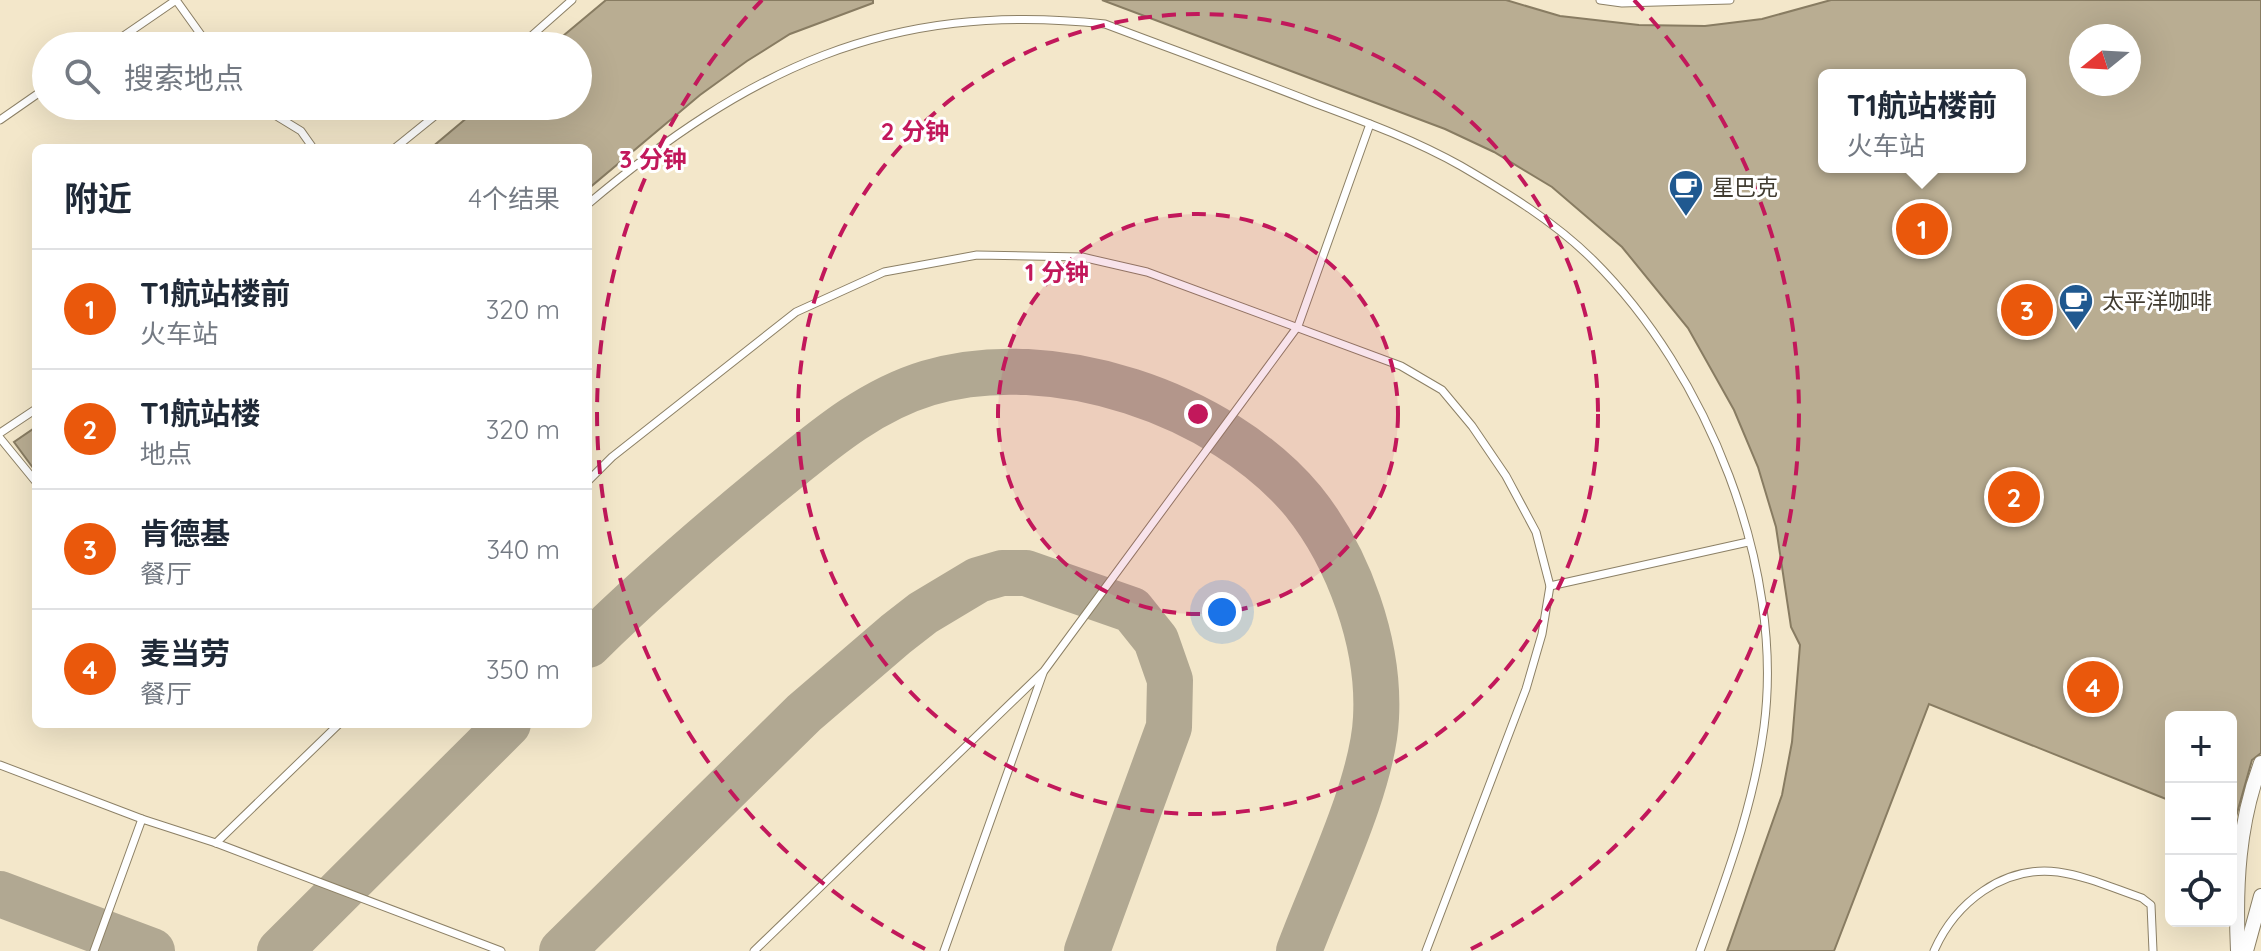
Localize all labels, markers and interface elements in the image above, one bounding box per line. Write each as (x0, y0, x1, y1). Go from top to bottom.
north arrow (2069, 24, 2141, 96)
search box (32, 32, 592, 120)
icon: search (60, 54, 104, 98)
text: 搜索地点 (124, 59, 244, 97)
popup (1818, 69, 2026, 173)
text: T1航站楼前 (1847, 86, 1997, 124)
text: 2 分钟 (881, 116, 949, 146)
text: 火车站 (1847, 129, 1925, 162)
text: 3 分钟 (619, 144, 687, 174)
cafe icon: 星巴克 (1667, 168, 1705, 218)
place label: 星巴克 (1712, 173, 1778, 201)
text: 附近 (64, 177, 132, 220)
text: 4个结果 (468, 182, 560, 215)
pin: 1 (1896, 199, 1948, 259)
text: 1 分钟 (1025, 257, 1089, 287)
text: T1航站楼前 (140, 274, 290, 312)
pin: 3 (2001, 280, 2053, 340)
cafe icon: 太平洋咖啡 (2057, 282, 2095, 332)
place label: 太平洋咖啡 (2102, 287, 2212, 315)
text: 1 (85, 293, 95, 326)
text: 320 m (486, 293, 560, 326)
text: 火车站 (140, 317, 218, 350)
text: T1航站楼 (140, 394, 260, 432)
centre of rings (1184, 400, 1212, 428)
text: 2 (83, 413, 97, 446)
text: 320 m (486, 413, 560, 446)
text: 地点 (140, 437, 192, 470)
pin: 2 (1988, 467, 2040, 527)
text: 肯德基 (140, 514, 230, 552)
text: 3 (83, 533, 97, 566)
text: 340 m (486, 533, 560, 566)
text: 餐厅 (140, 557, 192, 590)
your location (1202, 592, 1242, 632)
text: 麦当劳 (140, 634, 230, 672)
text: 4 (82, 653, 98, 686)
text: 350 m (486, 653, 560, 686)
pin: 4 (2067, 657, 2119, 717)
text: 餐厅 (140, 677, 192, 710)
map controls (2165, 711, 2237, 927)
button: + (2165, 711, 2237, 783)
button: − (2165, 783, 2237, 855)
button: locate (2165, 855, 2237, 927)

